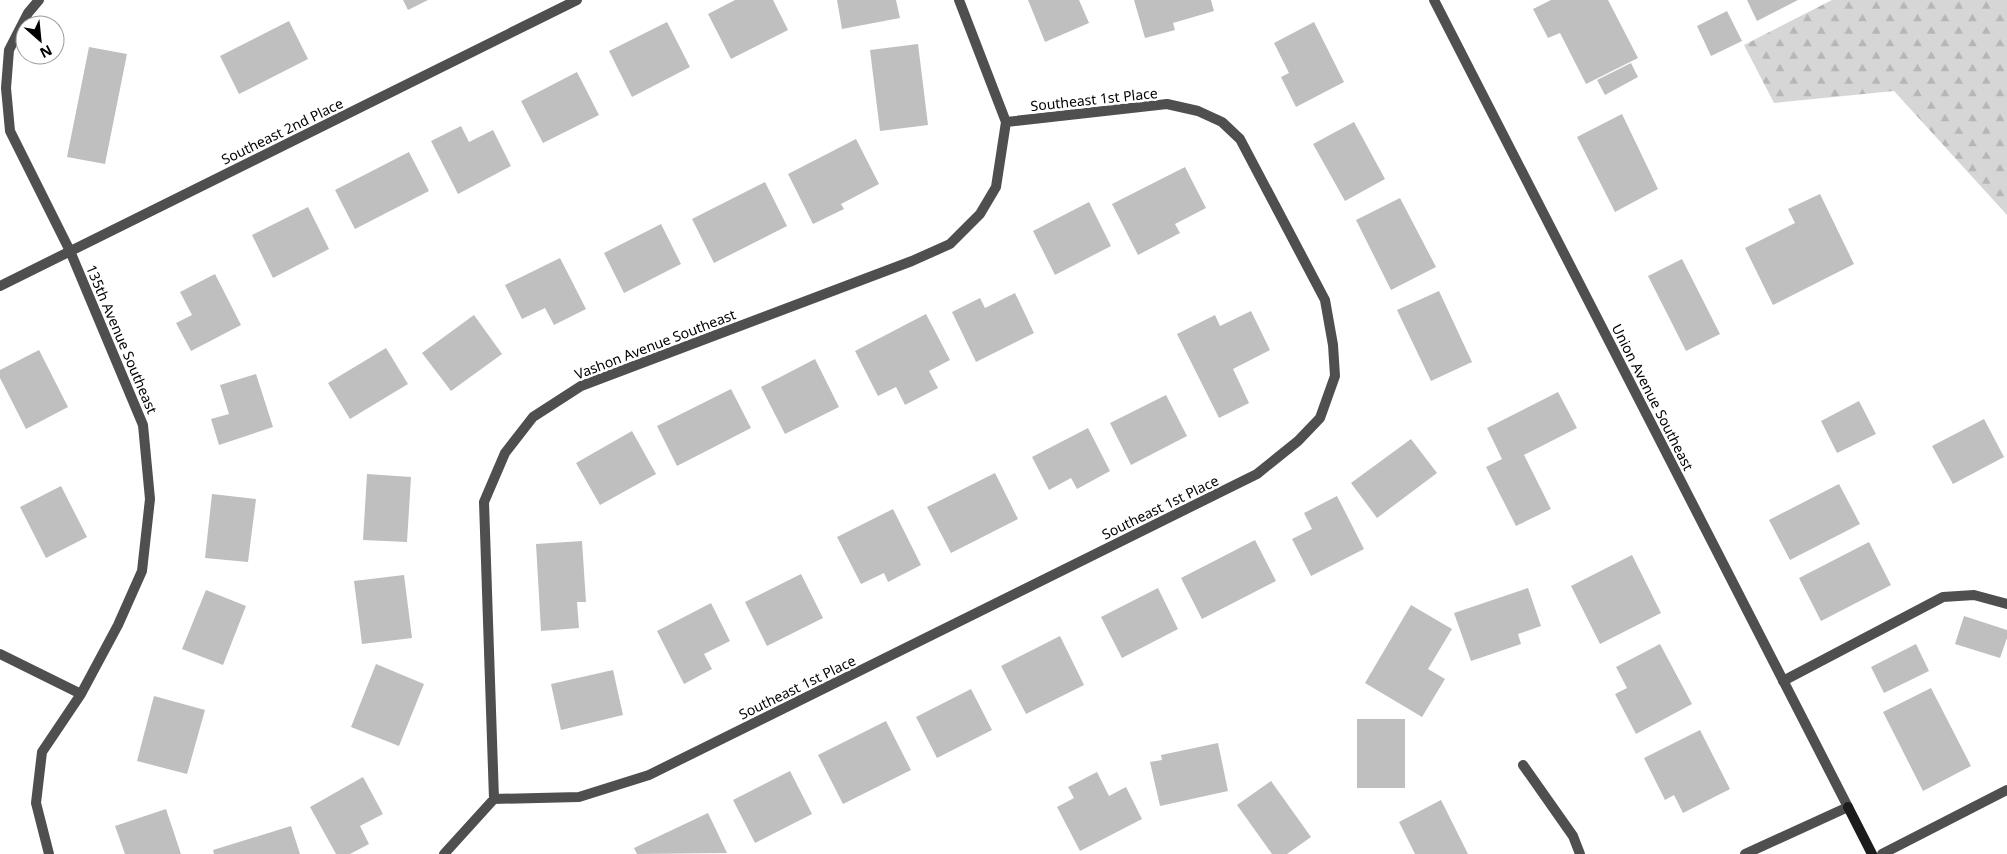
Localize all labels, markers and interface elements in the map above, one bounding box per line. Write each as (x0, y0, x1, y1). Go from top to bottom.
north arrow (15, 15, 65, 65)
text: N (37, 41, 56, 63)
street label: Southeast 1st Place (1030, 83, 1159, 115)
street label: Southeast 2nd Place (218, 93, 346, 169)
street label: 135th Avenue Southeast (82, 262, 162, 416)
street label: Vashon Avenue Southeast (572, 305, 738, 383)
street label: Union Avenue Southeast (1608, 320, 1698, 474)
street label: Southeast 1st Place (1098, 470, 1222, 544)
street label: Southeast 1st Place (735, 650, 859, 724)

